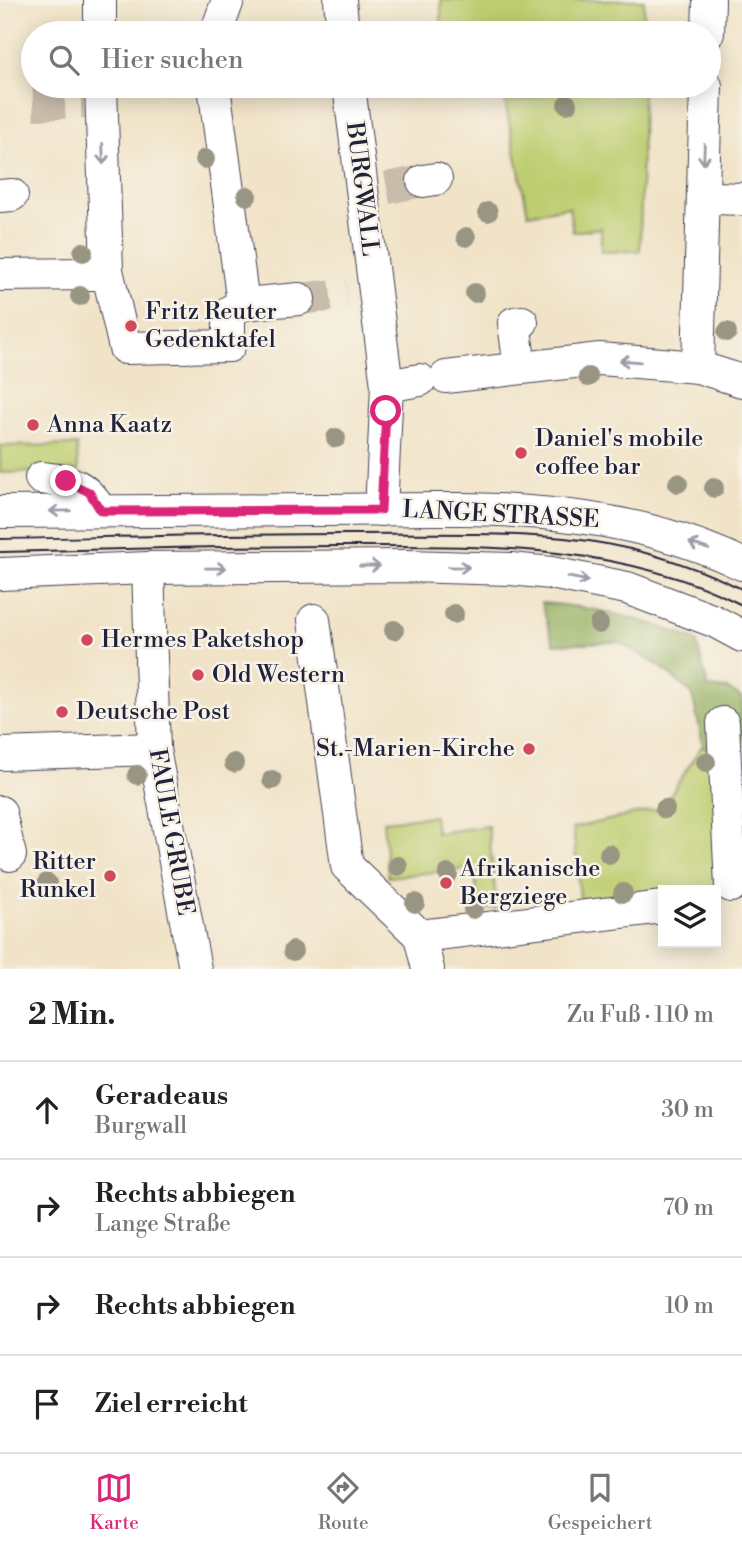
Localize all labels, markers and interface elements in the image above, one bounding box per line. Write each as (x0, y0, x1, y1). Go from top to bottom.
search box (21, 21, 721, 98)
icon: search (45, 41, 83, 79)
text: Hier suchen (101, 44, 243, 76)
street label: BURGWALL (339, 119, 385, 258)
one-way arrow (96, 142, 110, 165)
one-way arrow (697, 142, 711, 165)
place label: Fritz Reuter Gedenktafel (145, 297, 277, 355)
marker: Fritz Reuter Gedenktafel (123, 318, 139, 334)
one-way arrow (619, 354, 641, 367)
route start (370, 395, 401, 426)
place label: Anna Kaatz (46, 410, 172, 440)
marker: Anna Kaatz (25, 417, 41, 433)
place label: Daniel's mobile coffee bar (535, 424, 703, 482)
marker: Daniel's mobile coffee bar (513, 445, 529, 461)
route end (50, 465, 81, 496)
street label: LANGE STRASSE (402, 495, 600, 535)
one-way arrow (49, 505, 72, 518)
one-way arrow (689, 539, 711, 551)
one-way arrow (358, 560, 381, 573)
one-way arrow (447, 560, 470, 574)
one-way arrow (205, 561, 228, 575)
one-way arrow (566, 572, 589, 586)
place label: Hermes Paketshop (101, 625, 304, 655)
marker: Hermes Paketshop (79, 632, 95, 648)
place label: Old Western (212, 660, 345, 690)
marker: Old Western (190, 667, 206, 683)
place label: Deutsche Post (76, 697, 231, 727)
marker: Deutsche Post (54, 704, 70, 720)
place label: St.-Marien-Kirche (316, 734, 515, 764)
marker: St.-Marien-Kirche (521, 741, 537, 757)
street label: FAULE GRUBE (142, 746, 200, 918)
place label: Ritter Runkel (20, 847, 96, 905)
place label: Afrikanische Bergziege (459, 854, 600, 912)
marker: Ritter Runkel (102, 868, 118, 884)
marker: Afrikanische Bergziege (438, 875, 454, 891)
map controls (658, 885, 721, 948)
button: layers (658, 885, 721, 948)
text: 2 Min. (28, 996, 116, 1034)
text: Zu Fuß · 110 m (567, 1001, 714, 1029)
text: Geradeaus (95, 1080, 228, 1112)
icon: ahead (28, 1091, 66, 1129)
text: 30 m (661, 1096, 714, 1124)
text: Burgwall (95, 1112, 187, 1140)
text: Rechts abbiegen (95, 1178, 295, 1210)
icon: right (28, 1189, 66, 1227)
text: 70 m (663, 1194, 714, 1222)
text: Lange Straße (95, 1210, 231, 1238)
icon: right (28, 1287, 66, 1325)
text: Rechts abbiegen (95, 1290, 295, 1322)
text: 10 m (665, 1292, 714, 1320)
icon: arrive (28, 1385, 66, 1423)
text: Ziel erreicht (95, 1388, 247, 1420)
tab: Karte (90, 1469, 139, 1535)
tab: Route (318, 1469, 369, 1535)
tab: Gespeichert (548, 1469, 652, 1535)

